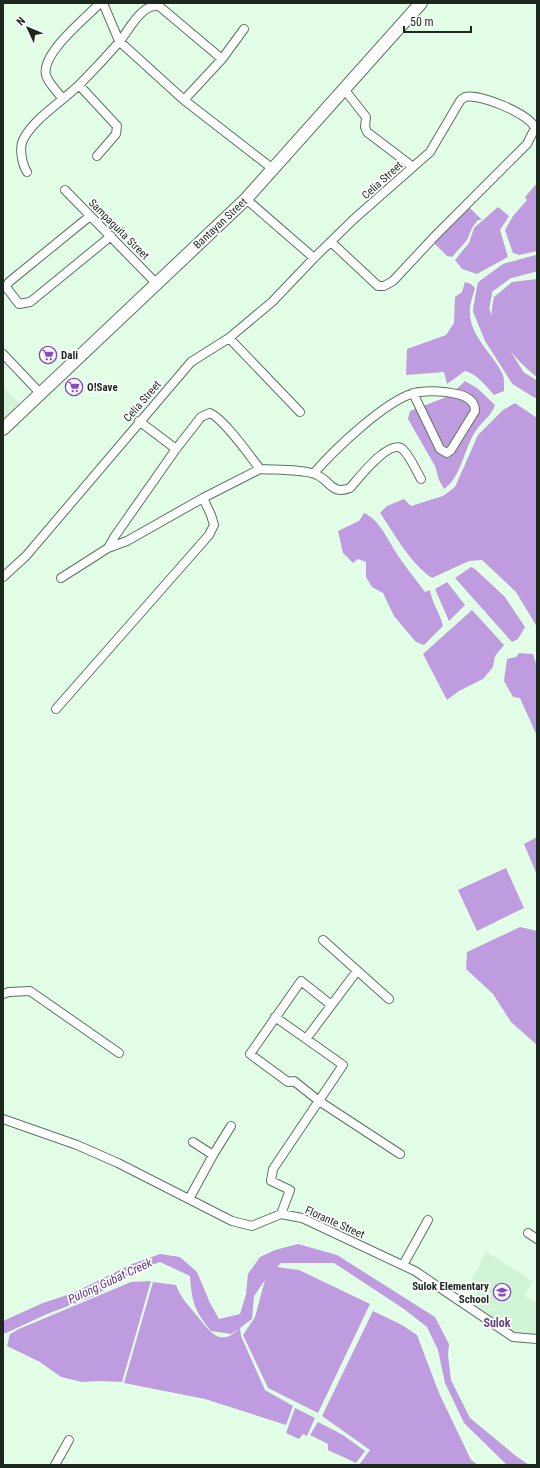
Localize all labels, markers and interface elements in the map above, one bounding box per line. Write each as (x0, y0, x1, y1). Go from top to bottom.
north arrow (8, 8, 48, 48)
scale bar (404, 8, 471, 34)
text: N (14, 14, 28, 28)
text: 50 m (410, 15, 434, 29)
street label: Celia Street (359, 159, 405, 202)
street label: Bantayan Street (191, 195, 250, 251)
street label: Sampaguita Street (86, 196, 152, 262)
supermarket icon: Dali (38, 345, 58, 365)
place label: Dali (61, 349, 78, 362)
supermarket icon: O!Save (64, 377, 84, 397)
street label: Celia Street (121, 378, 164, 424)
place label: O!Save (87, 381, 118, 394)
street label: Florante Street (303, 1204, 367, 1241)
water label: Pulong Gubat Creek (66, 1255, 155, 1307)
place label: Sulok Elementary School (412, 1280, 489, 1306)
school or university icon: Sulok Elementary School (492, 1282, 512, 1302)
district label: Sulok (483, 1316, 511, 1330)

